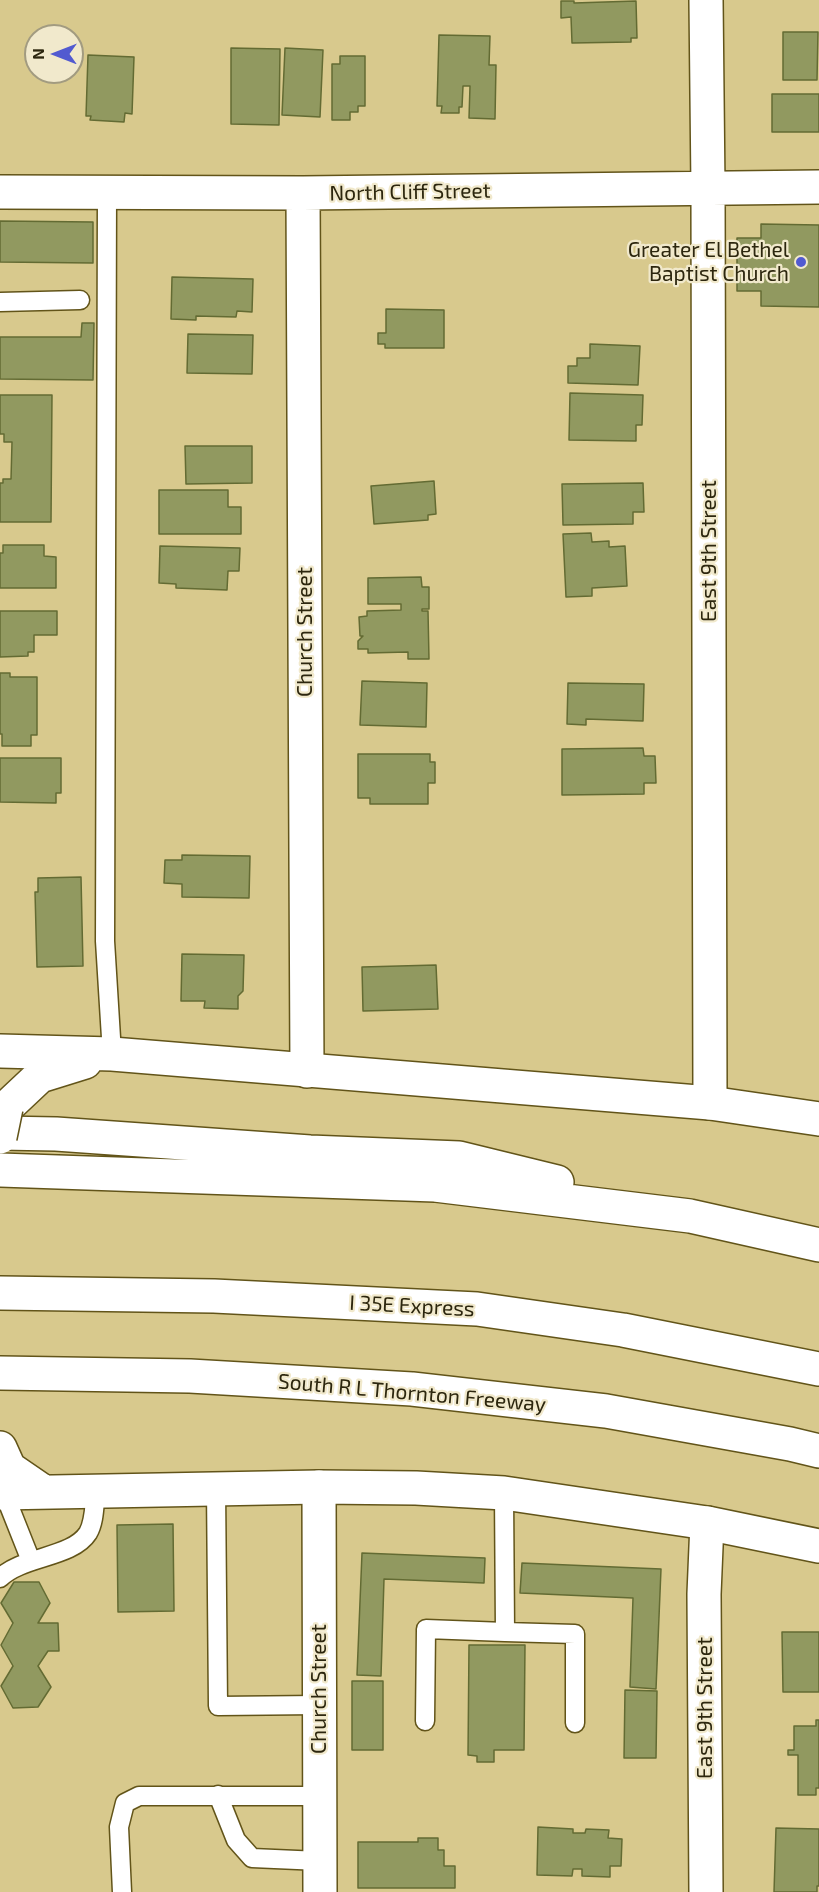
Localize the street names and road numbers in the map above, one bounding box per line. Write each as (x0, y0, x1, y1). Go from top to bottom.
street label: North Cliff Street (329, 178, 491, 206)
street label: East 9th Street (696, 480, 722, 622)
street label: Church Street (292, 567, 318, 697)
street label: I 35E Express (349, 1290, 475, 1322)
street label: South R L Thornton Freeway (277, 1369, 547, 1417)
street label: Church Street (306, 1624, 332, 1754)
street label: East 9th Street (692, 1637, 718, 1779)

